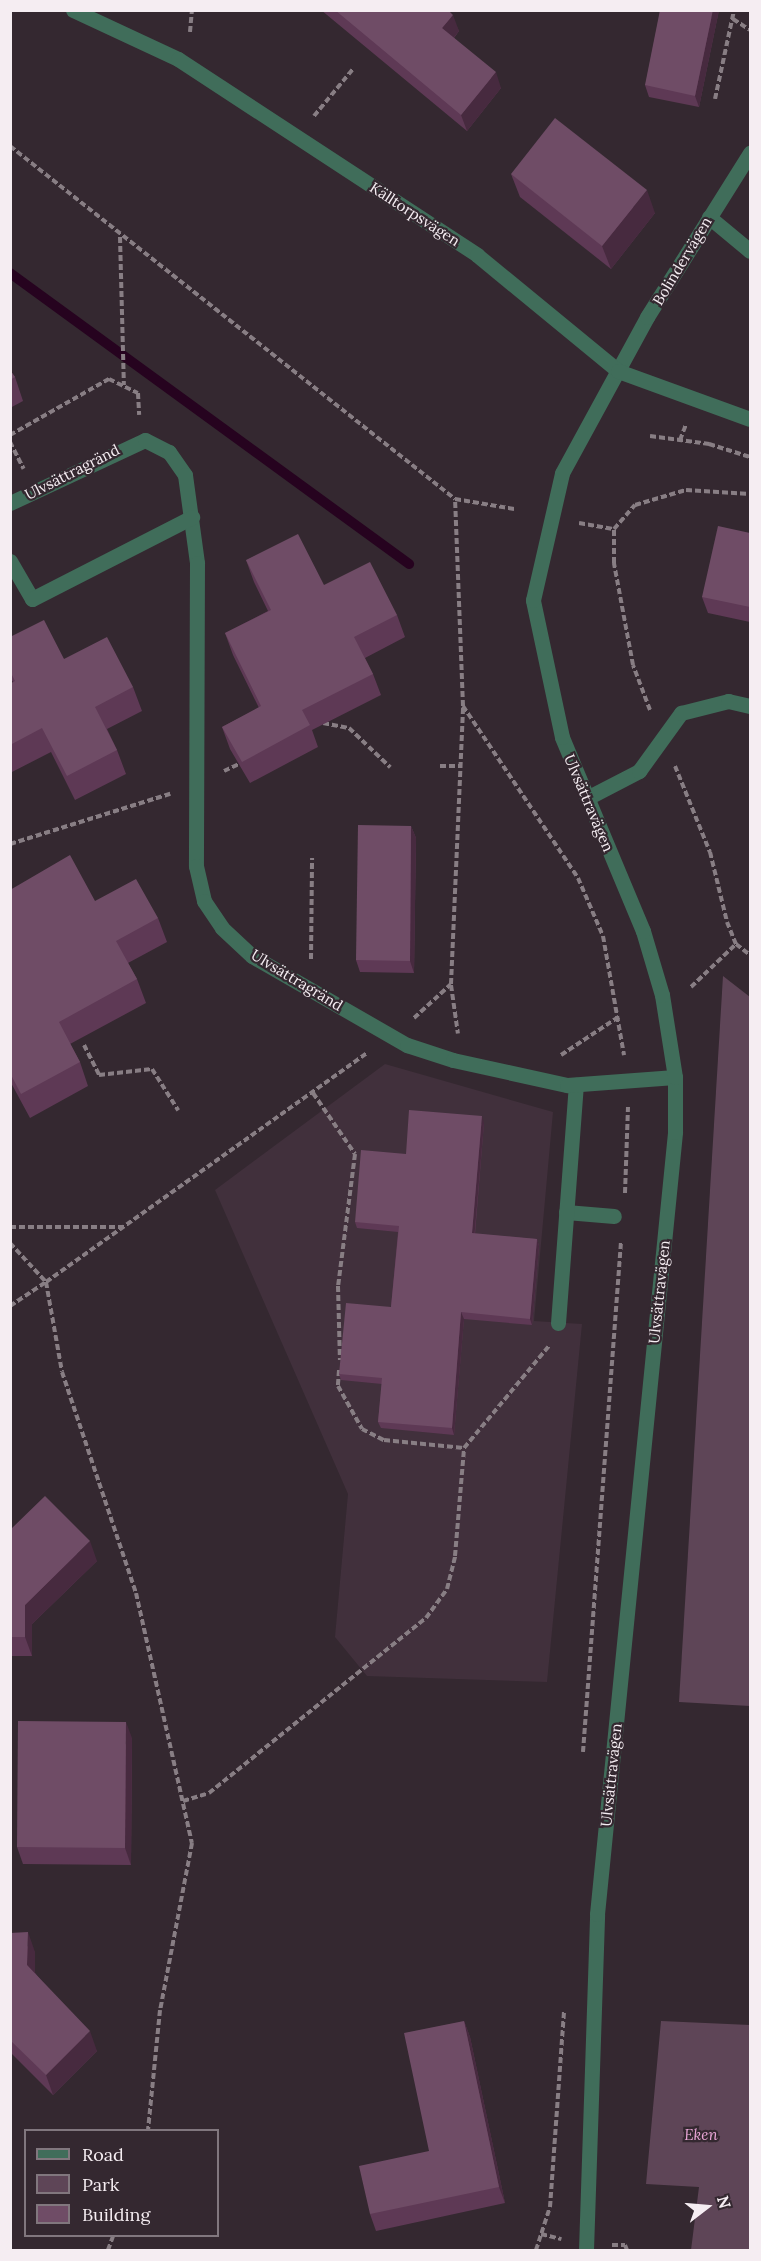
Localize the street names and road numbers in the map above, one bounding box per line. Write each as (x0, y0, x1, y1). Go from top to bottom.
street label: Källtorpsvägen (367, 178, 463, 250)
street label: Bolindervägen (649, 214, 715, 308)
street label: Ulvsättragränd (22, 440, 122, 504)
street label: Ulvsättravägen (560, 752, 618, 854)
street label: Ulvsättragränd (248, 946, 346, 1014)
street label: Ulvsättravägen (645, 1239, 673, 1345)
street label: Ulvsättravägen (597, 1722, 625, 1828)

